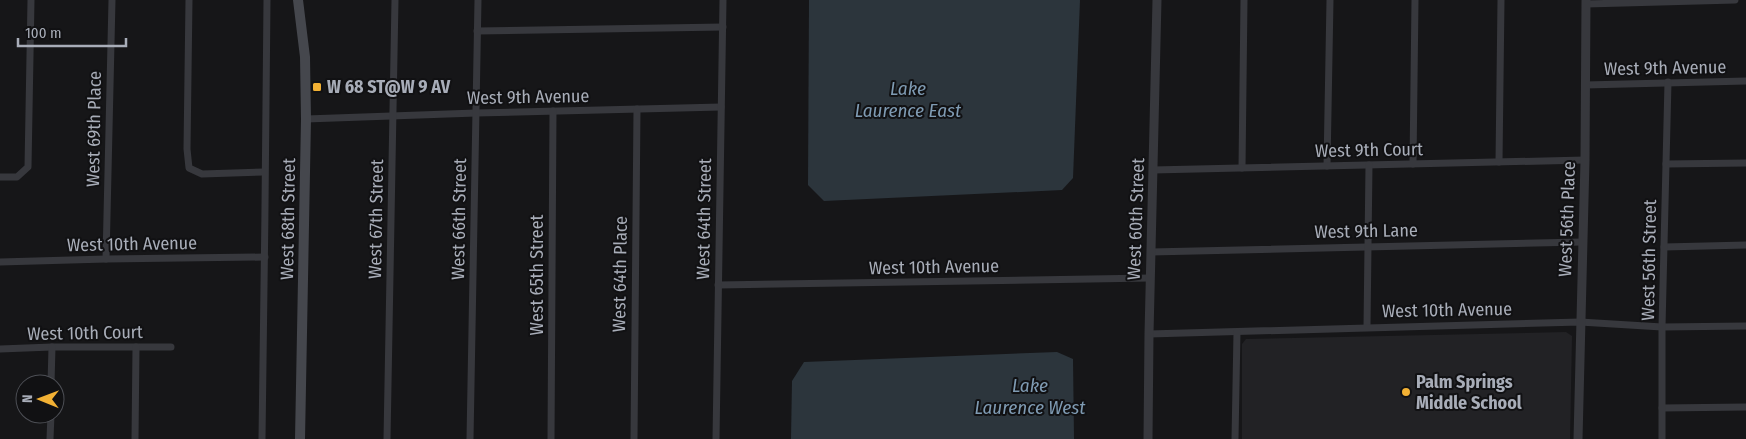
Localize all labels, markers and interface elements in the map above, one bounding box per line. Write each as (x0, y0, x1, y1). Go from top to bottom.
scale bar (18, 15, 125, 47)
text: 100 m (25, 24, 62, 42)
street label: West 9th Avenue (1604, 56, 1727, 80)
street label: West 69th Place (82, 71, 106, 187)
place label: W 68 ST@W 9 AV (327, 76, 451, 98)
water label: Lake Laurence East (855, 77, 962, 122)
marker: W 68 ST@W 9 AV (311, 81, 323, 93)
street label: West 9th Avenue (467, 85, 590, 109)
street label: West 9th Court (1315, 138, 1423, 162)
street label: West 60th Street (1123, 157, 1149, 280)
street label: West 68th Street (276, 158, 300, 280)
street label: West 66th Street (447, 158, 471, 280)
street label: West 64th Street (692, 158, 716, 280)
street label: West 67th Street (364, 159, 388, 279)
street label: West 56th Place (1554, 161, 1580, 277)
street label: West 56th Street (1637, 199, 1661, 321)
street label: West 65th Street (526, 214, 548, 335)
street label: West 64th Place (608, 216, 632, 332)
street label: West 9th Lane (1314, 219, 1418, 243)
street label: West 10th Avenue (67, 232, 197, 256)
street label: West 10th Avenue (869, 255, 999, 279)
street label: West 10th Avenue (1382, 298, 1512, 322)
street label: West 10th Court (27, 321, 143, 345)
place label: Palm Springs Middle School (1416, 371, 1522, 414)
north arrow (15, 374, 65, 424)
water label: Lake Laurence West (975, 374, 1086, 419)
marker: Palm Springs Middle School (1400, 386, 1412, 398)
text: N (19, 394, 36, 403)

